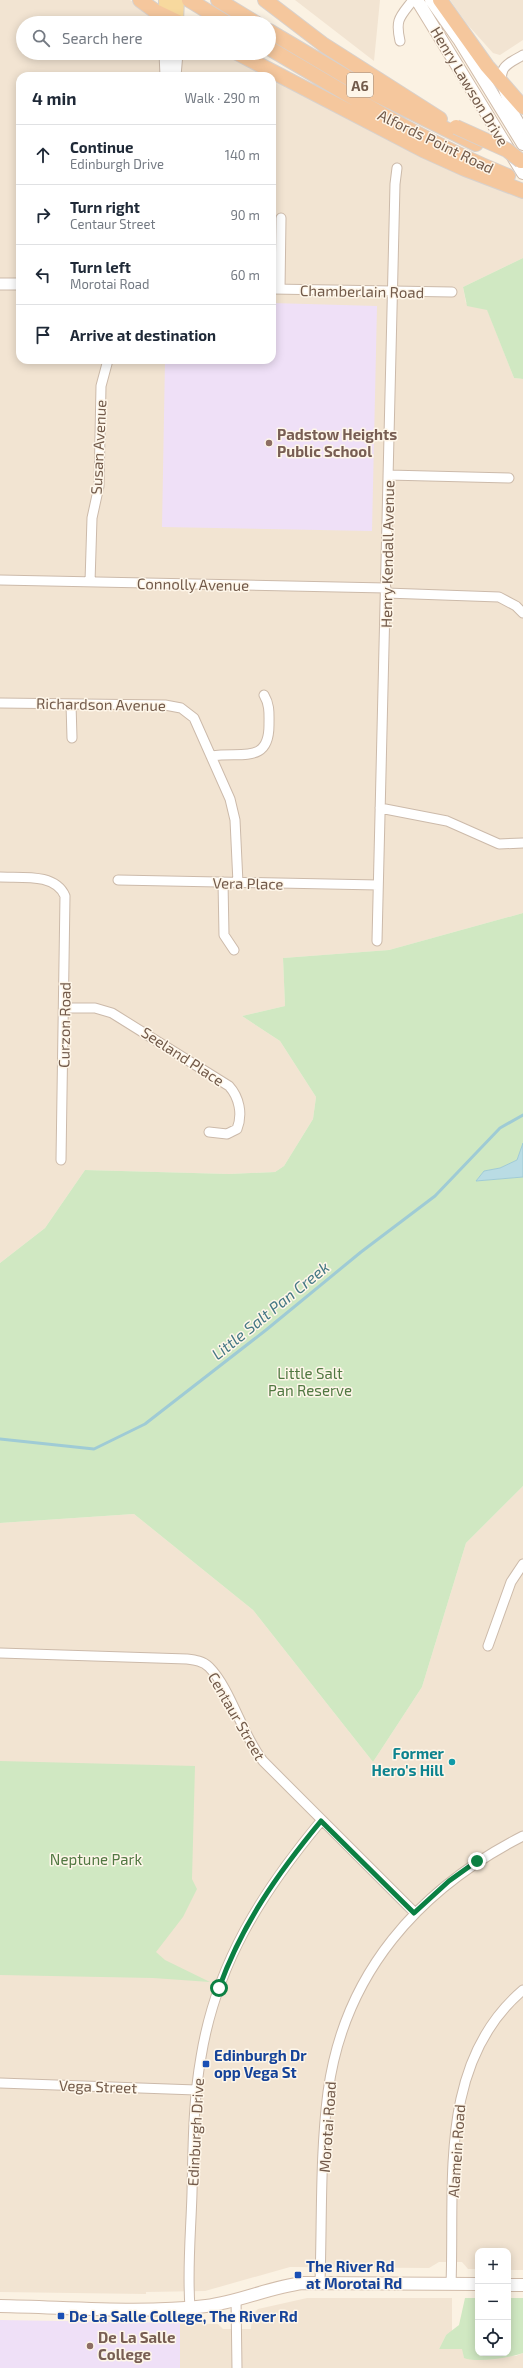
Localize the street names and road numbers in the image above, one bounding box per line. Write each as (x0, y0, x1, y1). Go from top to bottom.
street label: Henry Lawson Drive (427, 23, 513, 149)
road number: A6 (347, 73, 373, 97)
street label: Alfords Point Road (375, 105, 497, 177)
street label: Chamberlain Road (300, 281, 424, 301)
street label: Susan Avenue (87, 399, 109, 495)
street label: Henry Kendall Avenue (377, 480, 397, 628)
street label: Connolly Avenue (137, 574, 249, 594)
street label: Richardson Avenue (36, 694, 166, 714)
street label: Vera Place (212, 873, 284, 893)
street label: Curzon Road (54, 982, 74, 1068)
street label: Seeland Place (138, 1023, 228, 1089)
street label: Centaur Street (205, 1669, 270, 1763)
street label: Vega Street (59, 2076, 138, 2096)
street label: Edinburgh Drive (183, 2077, 207, 2187)
street label: Morotai Road (315, 2081, 339, 2173)
street label: Alamein Road (444, 2104, 468, 2198)

